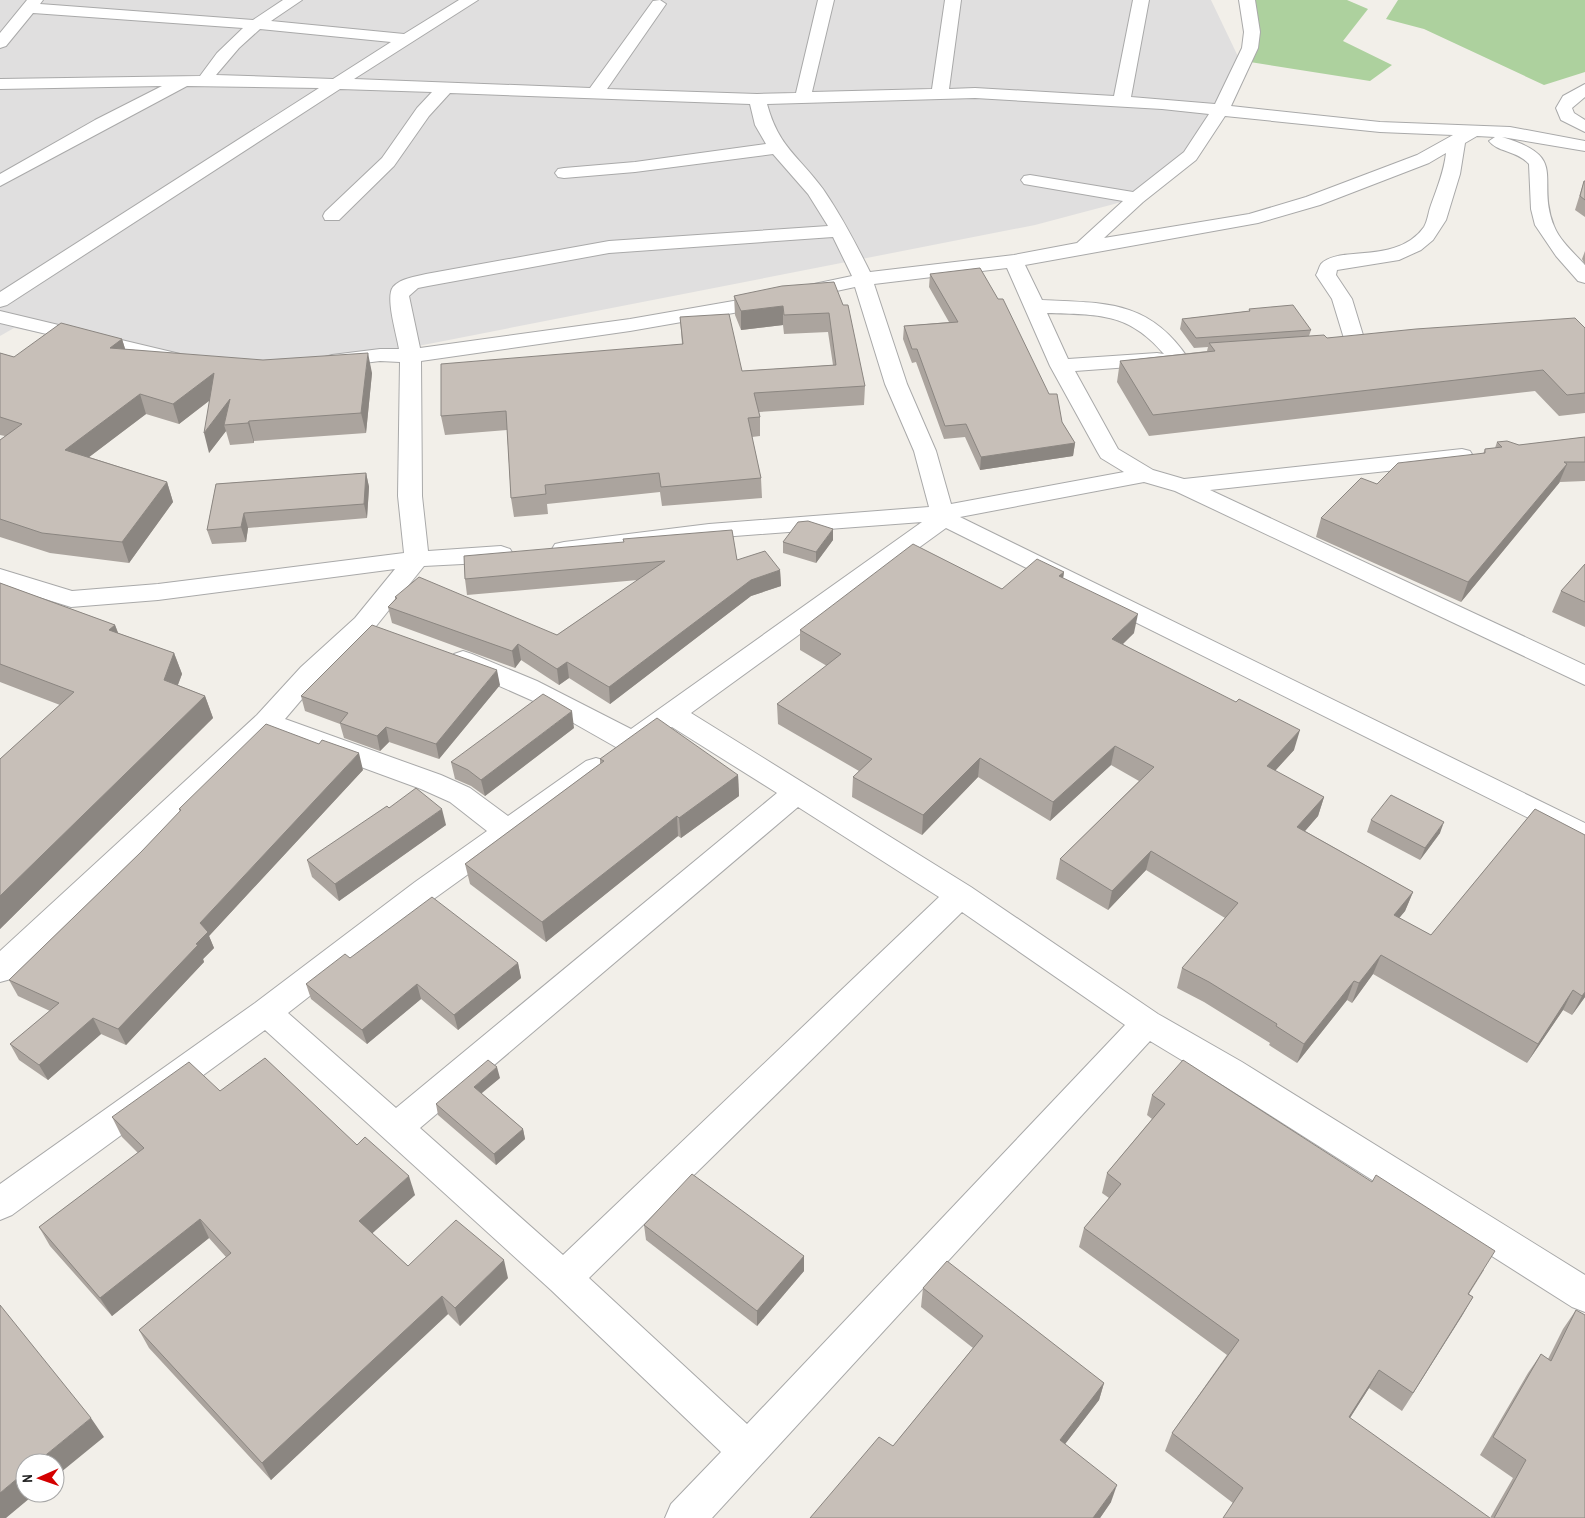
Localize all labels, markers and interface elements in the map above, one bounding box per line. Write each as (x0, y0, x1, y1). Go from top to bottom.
north arrow (15, 1453, 65, 1503)
text: N (18, 1474, 36, 1483)

